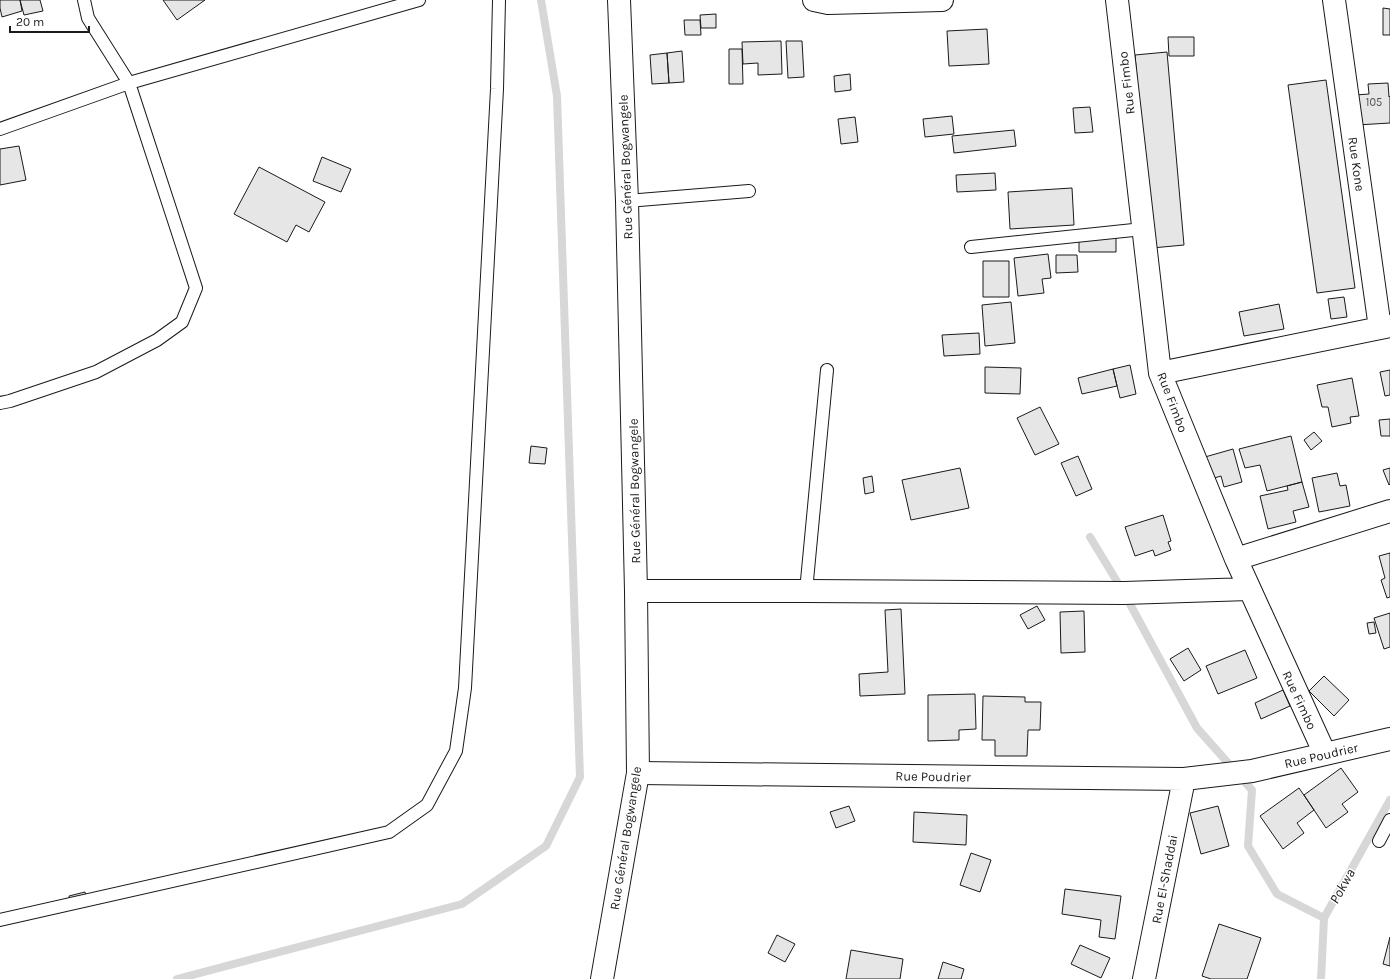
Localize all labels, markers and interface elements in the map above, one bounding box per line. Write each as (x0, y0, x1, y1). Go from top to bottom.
scale bar (10, 8, 89, 34)
text: 20 m (16, 15, 44, 29)
street label: Rue Fimbo (1115, 51, 1138, 115)
street label: Rue Général Bogwangele (615, 94, 636, 240)
house number: 105 (1366, 96, 1382, 109)
street label: Rue Kone (1345, 136, 1368, 193)
street label: Rue Fimbo (1154, 370, 1191, 434)
street label: Rue Général Bogwangele (626, 418, 643, 564)
street label: Rue Fimbo (1279, 668, 1320, 732)
street label: Rue Poudrier (1283, 740, 1360, 771)
street label: Rue Général Bogwangele (607, 765, 644, 911)
street label: Rue Poudrier (895, 768, 971, 785)
street label: Rue El-Shaddai (1149, 833, 1180, 925)
water label: Pokwa (1326, 866, 1359, 907)

